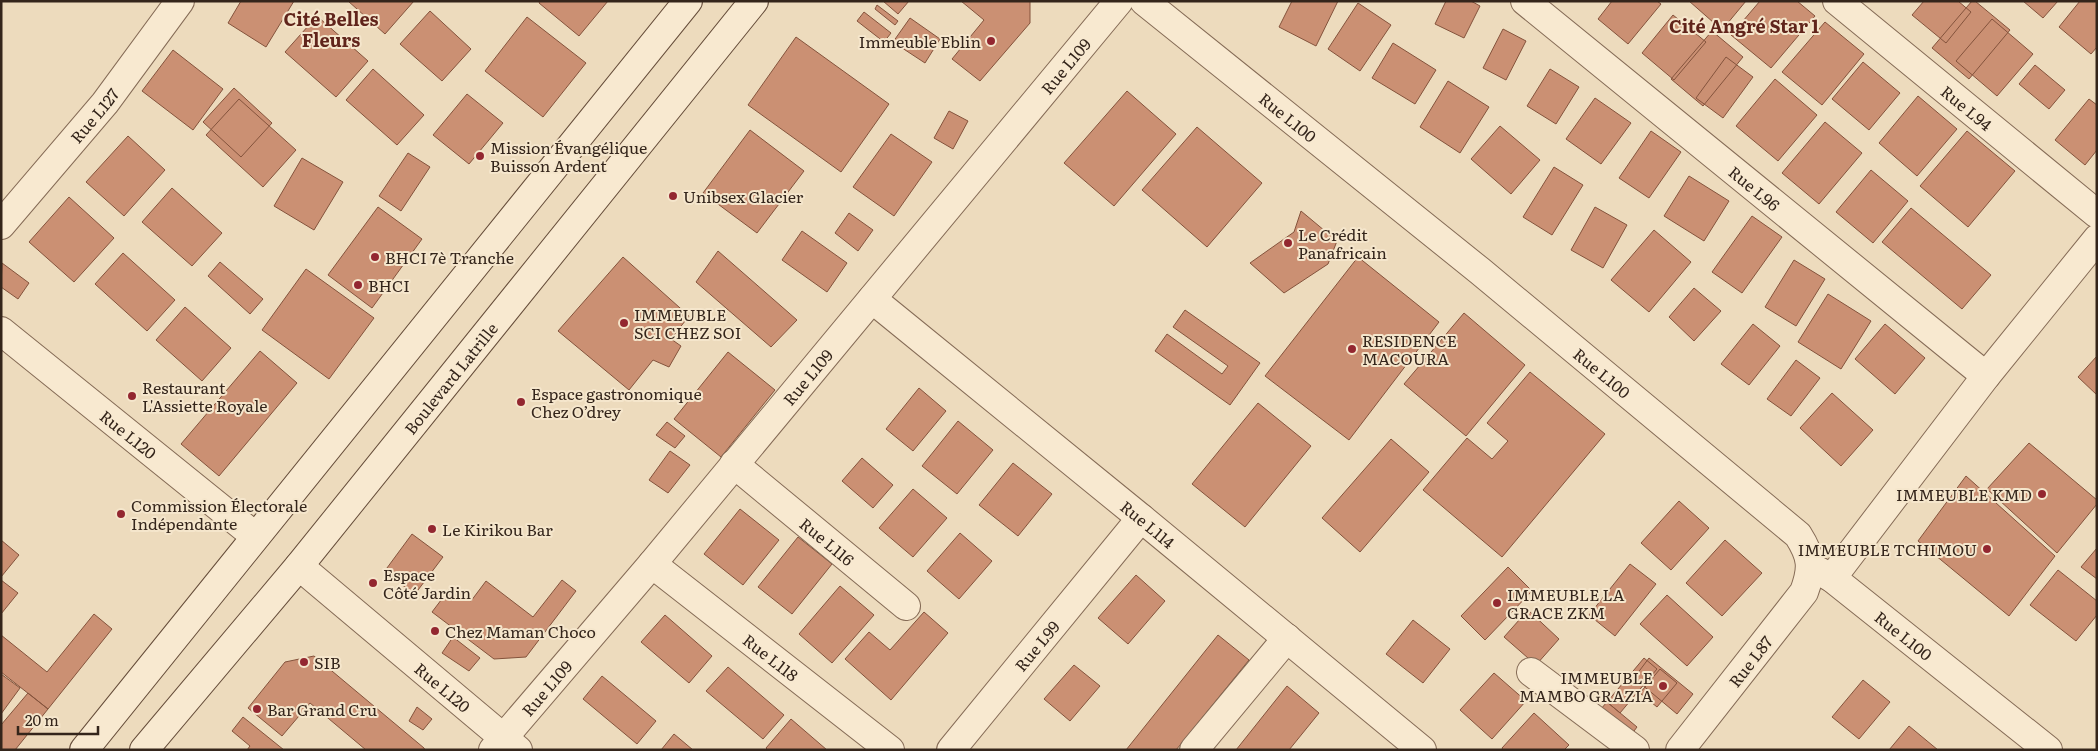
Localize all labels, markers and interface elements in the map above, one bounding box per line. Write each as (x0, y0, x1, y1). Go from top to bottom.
district label: Cité Belles Fleurs (284, 5, 378, 53)
district label: Cité Angré Star 1 (1669, 12, 1820, 39)
place label: Immeuble Eblin (859, 29, 981, 53)
street label: Rue L109 (1035, 32, 1096, 99)
marker: Immeuble Eblin (985, 35, 997, 47)
street label: Rue L94 (1936, 79, 1998, 136)
street label: Rue L127 (64, 83, 124, 148)
street label: Rue L100 (1254, 86, 1322, 147)
place label: Mission Évangélique Buisson Ardent (490, 135, 647, 177)
marker: Mission Évangélique Buisson Ardent (474, 150, 486, 162)
street label: Rue L96 (1724, 160, 1786, 216)
place label: Unibsex Glacier (683, 184, 804, 208)
marker: Unibsex Glacier (667, 190, 679, 202)
place label: Le Crédit Panafricain (1298, 222, 1387, 264)
marker: Le Crédit Panafricain (1282, 237, 1294, 249)
place label: BHCI 7è Tranche (385, 245, 514, 269)
marker: BHCI 7è Tranche (369, 251, 381, 263)
place label: BHCI (368, 273, 410, 297)
marker: BHCI (352, 279, 364, 291)
place label: IMMEUBLE SCI CHEZ SOI (634, 302, 741, 344)
street label: Boulevard Latrille (398, 317, 503, 439)
marker: IMMEUBLE SCI CHEZ SOI (618, 317, 630, 329)
place label: RESIDENCE MACOURA (1362, 328, 1457, 370)
street label: Rue L100 (1569, 342, 1636, 403)
street label: Rue L109 (777, 343, 838, 410)
marker: RESIDENCE MACOURA (1346, 343, 1358, 355)
place label: Restaurant L'Assiette Royale (142, 375, 267, 417)
place label: Espace gastronomique Chez O’drey (531, 381, 702, 423)
marker: Restaurant L'Assiette Royale (126, 390, 138, 402)
marker: Espace gastronomique Chez O’drey (515, 396, 527, 408)
street label: Rue L120 (95, 404, 162, 464)
place label: IMMEUBLE KMD (1896, 482, 2032, 506)
marker: IMMEUBLE KMD (2036, 488, 2048, 500)
place label: Commission Électorale Indépendante (131, 493, 307, 535)
street label: Rue L114 (1116, 494, 1180, 554)
marker: Commission Électorale Indépendante (115, 508, 127, 520)
street label: Rue L116 (795, 511, 860, 571)
place label: Le Kirikou Bar (442, 517, 553, 541)
marker: Le Kirikou Bar (426, 523, 438, 535)
place label: IMMEUBLE TCHIMOU (1798, 537, 1977, 561)
marker: IMMEUBLE TCHIMOU (1981, 543, 1993, 555)
place label: Espace Côté Jardin (383, 562, 471, 604)
marker: Espace Côté Jardin (367, 577, 379, 589)
place label: IMMEUBLE LA GRACE ZKM (1507, 582, 1625, 624)
marker: IMMEUBLE LA GRACE ZKM (1491, 597, 1503, 609)
street label: Rue L100 (1870, 605, 1938, 666)
street label: Rue L99 (1008, 615, 1065, 676)
place label: Chez Maman Choco (445, 619, 596, 643)
marker: Chez Maman Choco (429, 625, 441, 637)
street label: Rue L118 (738, 628, 804, 686)
street label: Rue L87 (1722, 630, 1778, 692)
place label: SIB (314, 650, 341, 674)
street label: Rue L109 (515, 654, 577, 721)
marker: SIB (298, 656, 310, 668)
street label: Rue L120 (410, 656, 476, 718)
place label: IMMEUBLE MAMBO GRAZIA (1519, 665, 1653, 707)
marker: IMMEUBLE MAMBO GRAZIA (1657, 680, 1669, 692)
place label: Bar Grand Cru (267, 697, 377, 721)
marker: Bar Grand Cru (251, 703, 263, 715)
scale bar (18, 704, 98, 736)
text: 20 m (25, 708, 59, 731)

